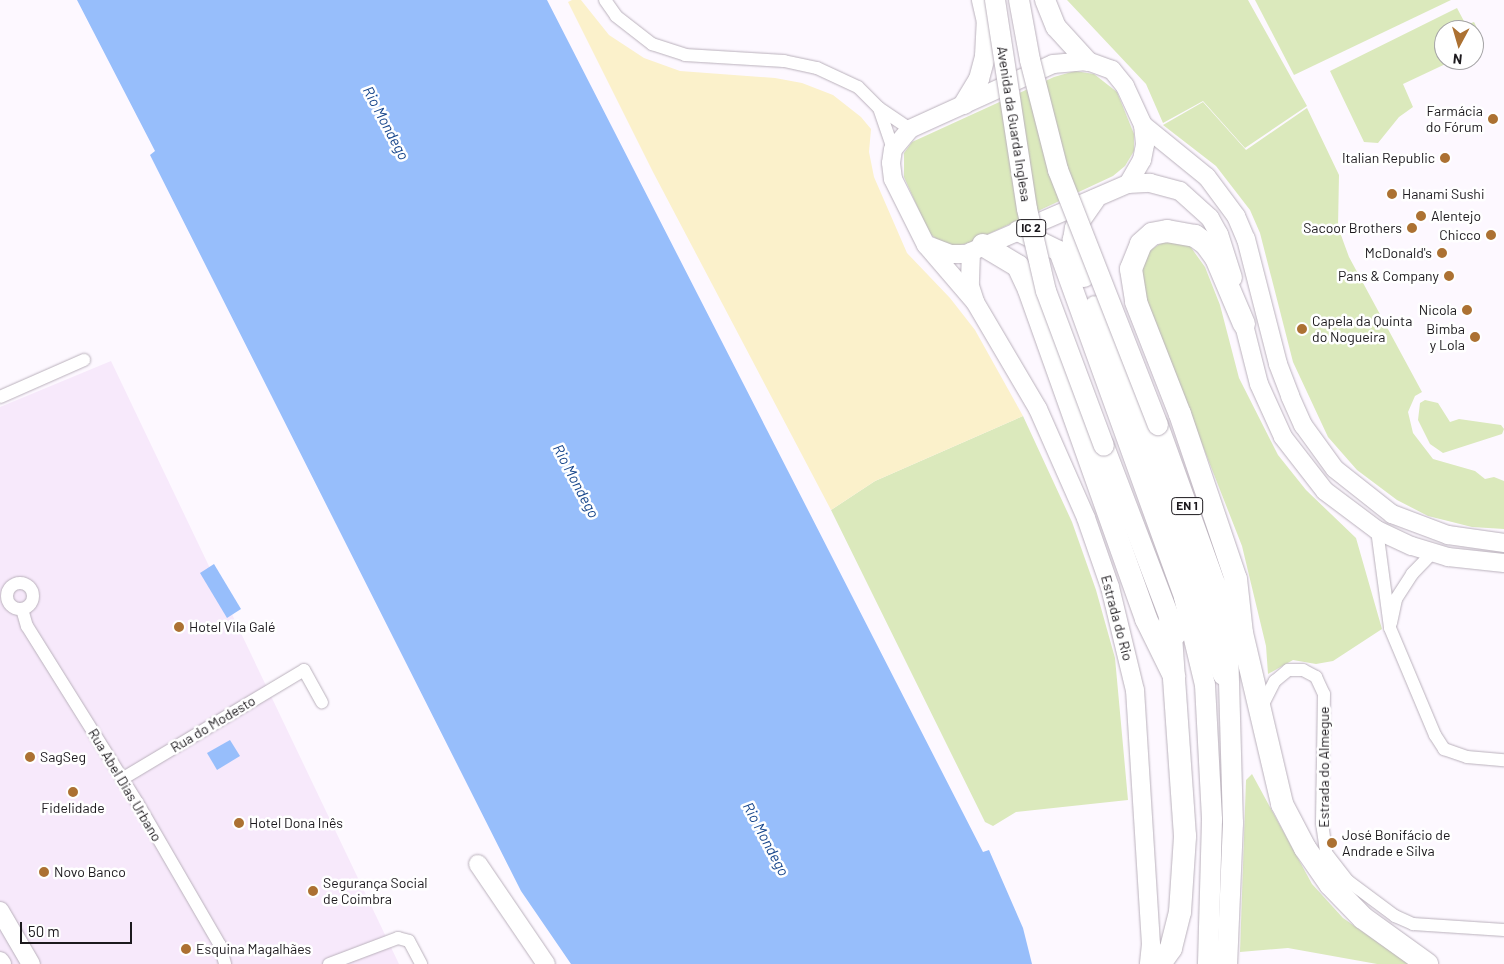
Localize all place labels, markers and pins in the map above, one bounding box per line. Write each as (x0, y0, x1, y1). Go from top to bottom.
place label: Farmácia do Fórum (1426, 103, 1483, 136)
marker: Farmácia do Fórum (1487, 113, 1499, 125)
place label: Italian Republic (1342, 150, 1435, 166)
marker: Italian Republic (1439, 152, 1451, 164)
place label: Hanami Sushi (1402, 186, 1484, 202)
marker: Hanami Sushi (1386, 188, 1398, 200)
place label: Alentejo (1431, 208, 1481, 224)
marker: Alentejo (1415, 210, 1427, 222)
place label: Sacoor Brothers (1303, 220, 1402, 236)
marker: Sacoor Brothers (1406, 222, 1418, 234)
place label: Chicco (1439, 227, 1481, 243)
marker: Chicco (1485, 229, 1497, 241)
place label: McDonald's (1365, 245, 1432, 261)
marker: McDonald's (1436, 247, 1448, 259)
place label: Pans & Company (1338, 268, 1439, 284)
marker: Pans & Company (1443, 270, 1455, 282)
place label: Nicola (1419, 302, 1457, 318)
marker: Nicola (1461, 304, 1473, 316)
place label: Capela da Quinta do Nogueira (1312, 313, 1412, 346)
place label: Bimba y Lola (1426, 321, 1465, 354)
marker: Capela da Quinta do Nogueira (1296, 323, 1308, 335)
marker: Bimba y Lola (1469, 331, 1481, 343)
place label: Hotel Vila Galé (189, 619, 275, 635)
marker: Hotel Vila Galé (173, 621, 185, 633)
place label: SagSeg (40, 749, 86, 765)
marker: SagSeg (24, 751, 36, 763)
marker: Fidelidade (67, 786, 79, 798)
place label: Fidelidade (41, 800, 105, 816)
place label: Hotel Dona Inês (249, 815, 343, 831)
marker: Hotel Dona Inês (233, 817, 245, 829)
place label: José Bonifácio de Andrade e Silva (1342, 827, 1450, 860)
marker: José Bonifácio de Andrade e Silva (1326, 837, 1338, 849)
place label: Novo Banco (54, 864, 126, 880)
marker: Novo Banco (38, 866, 50, 878)
place label: Segurança Social de Coimbra (323, 875, 428, 908)
marker: Segurança Social de Coimbra (307, 885, 319, 897)
place label: Esquina Magalhães (196, 941, 311, 957)
marker: Esquina Magalhães (180, 943, 192, 955)

